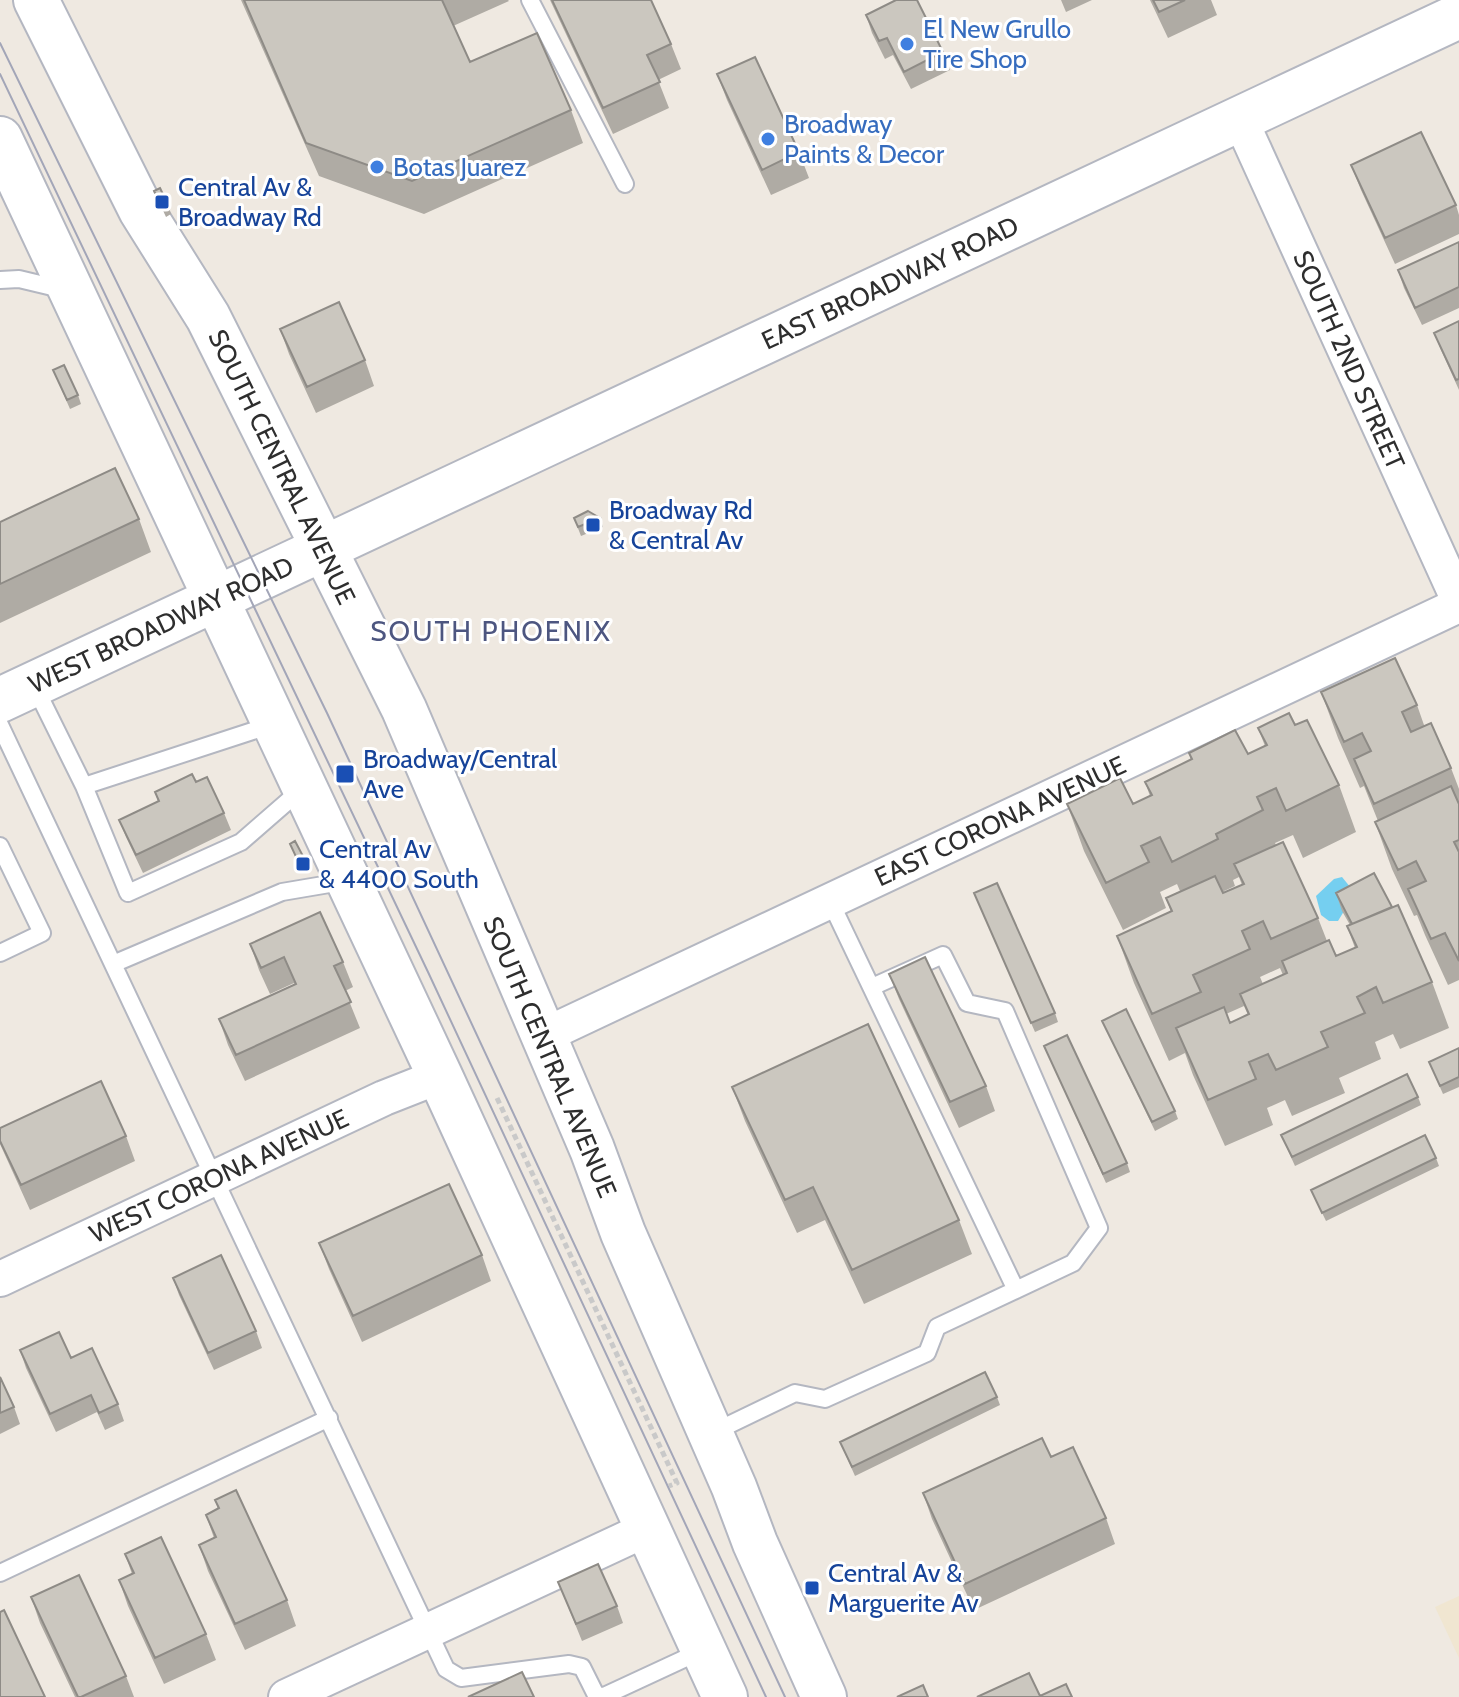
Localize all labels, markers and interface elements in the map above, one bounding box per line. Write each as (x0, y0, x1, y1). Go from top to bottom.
place label: El New Grullo Tire Shop (923, 13, 1071, 75)
marker: El New Grullo Tire Shop (898, 35, 916, 53)
place label: Broadway Paints & Decor (784, 108, 945, 170)
marker: Broadway Paints & Decor (759, 130, 777, 148)
place label: Botas Juarez (393, 151, 526, 183)
marker: Botas Juarez (368, 158, 386, 176)
place label: Central Av & Broadway Rd (178, 171, 322, 233)
marker: Central Av & Broadway Rd (153, 193, 171, 211)
street label: EAST BROADWAY ROAD (756, 209, 1024, 357)
street label: SOUTH 2ND STREET (1286, 246, 1412, 475)
street label: SOUTH CENTRAL AVENUE (201, 324, 363, 610)
place label: Broadway Rd & Central Av (609, 494, 753, 556)
marker: Broadway Rd & Central Av (584, 516, 602, 534)
street label: WEST BROADWAY ROAD (24, 550, 298, 700)
district label: SOUTH PHOENIX (370, 614, 612, 648)
place label: Broadway/Central Ave (363, 743, 557, 805)
street label: EAST CORONA AVENUE (869, 749, 1131, 893)
marker: Broadway/Central Ave (334, 763, 356, 785)
place label: Central Av & 4400 South (319, 833, 479, 895)
marker: Central Av & 4400 South (294, 855, 312, 873)
street label: SOUTH CENTRAL AVENUE (476, 912, 624, 1202)
street label: WEST CORONA AVENUE (84, 1102, 354, 1250)
place label: Central Av & Marguerite Av (828, 1557, 979, 1619)
marker: Central Av & Marguerite Av (803, 1579, 821, 1597)

